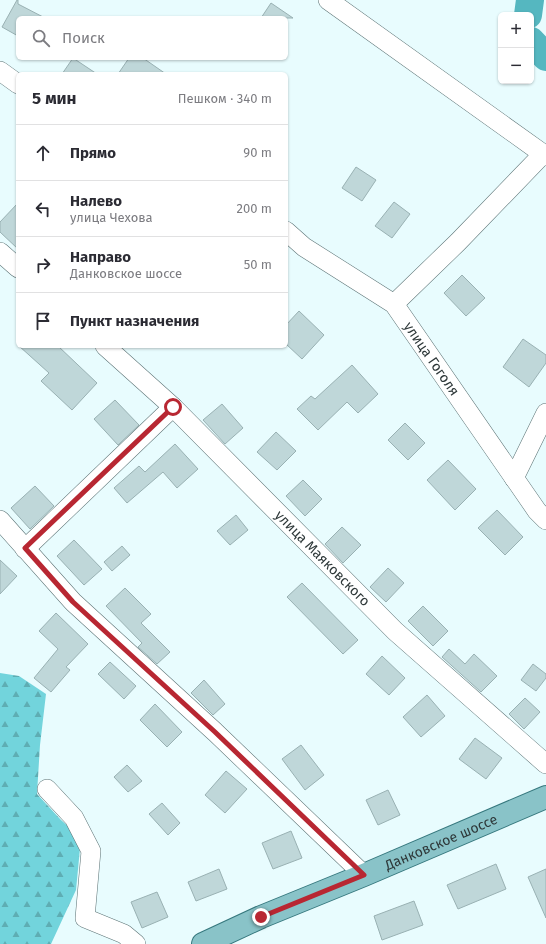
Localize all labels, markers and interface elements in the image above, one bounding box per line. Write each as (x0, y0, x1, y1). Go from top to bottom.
map controls (498, 12, 534, 84)
button: + (498, 12, 534, 48)
search box (16, 16, 288, 60)
icon: search (30, 27, 52, 49)
text: Поиск (62, 29, 105, 47)
button: − (498, 48, 534, 84)
text: 5 мин (32, 88, 77, 109)
text: Пешком · 340 m (178, 91, 272, 106)
icon: ahead (32, 142, 54, 164)
text: Прямо (70, 144, 116, 162)
text: 90 m (243, 145, 272, 160)
text: Налево (70, 192, 122, 210)
icon: left (32, 198, 54, 220)
text: 200 m (236, 201, 272, 216)
text: улица Чехова (70, 210, 153, 225)
text: Направо (70, 248, 131, 266)
icon: right (32, 254, 54, 276)
text: 50 m (244, 257, 272, 272)
text: Данковское шоссе (70, 266, 182, 281)
icon: arrive (32, 310, 54, 332)
text: Пункт назначения (70, 312, 199, 330)
street label: улица Гоголя (400, 318, 463, 399)
route start (164, 398, 182, 416)
street label: улица Маяковского (272, 507, 374, 610)
street label: Данковское шоссе (381, 810, 500, 874)
route end (252, 908, 270, 926)

